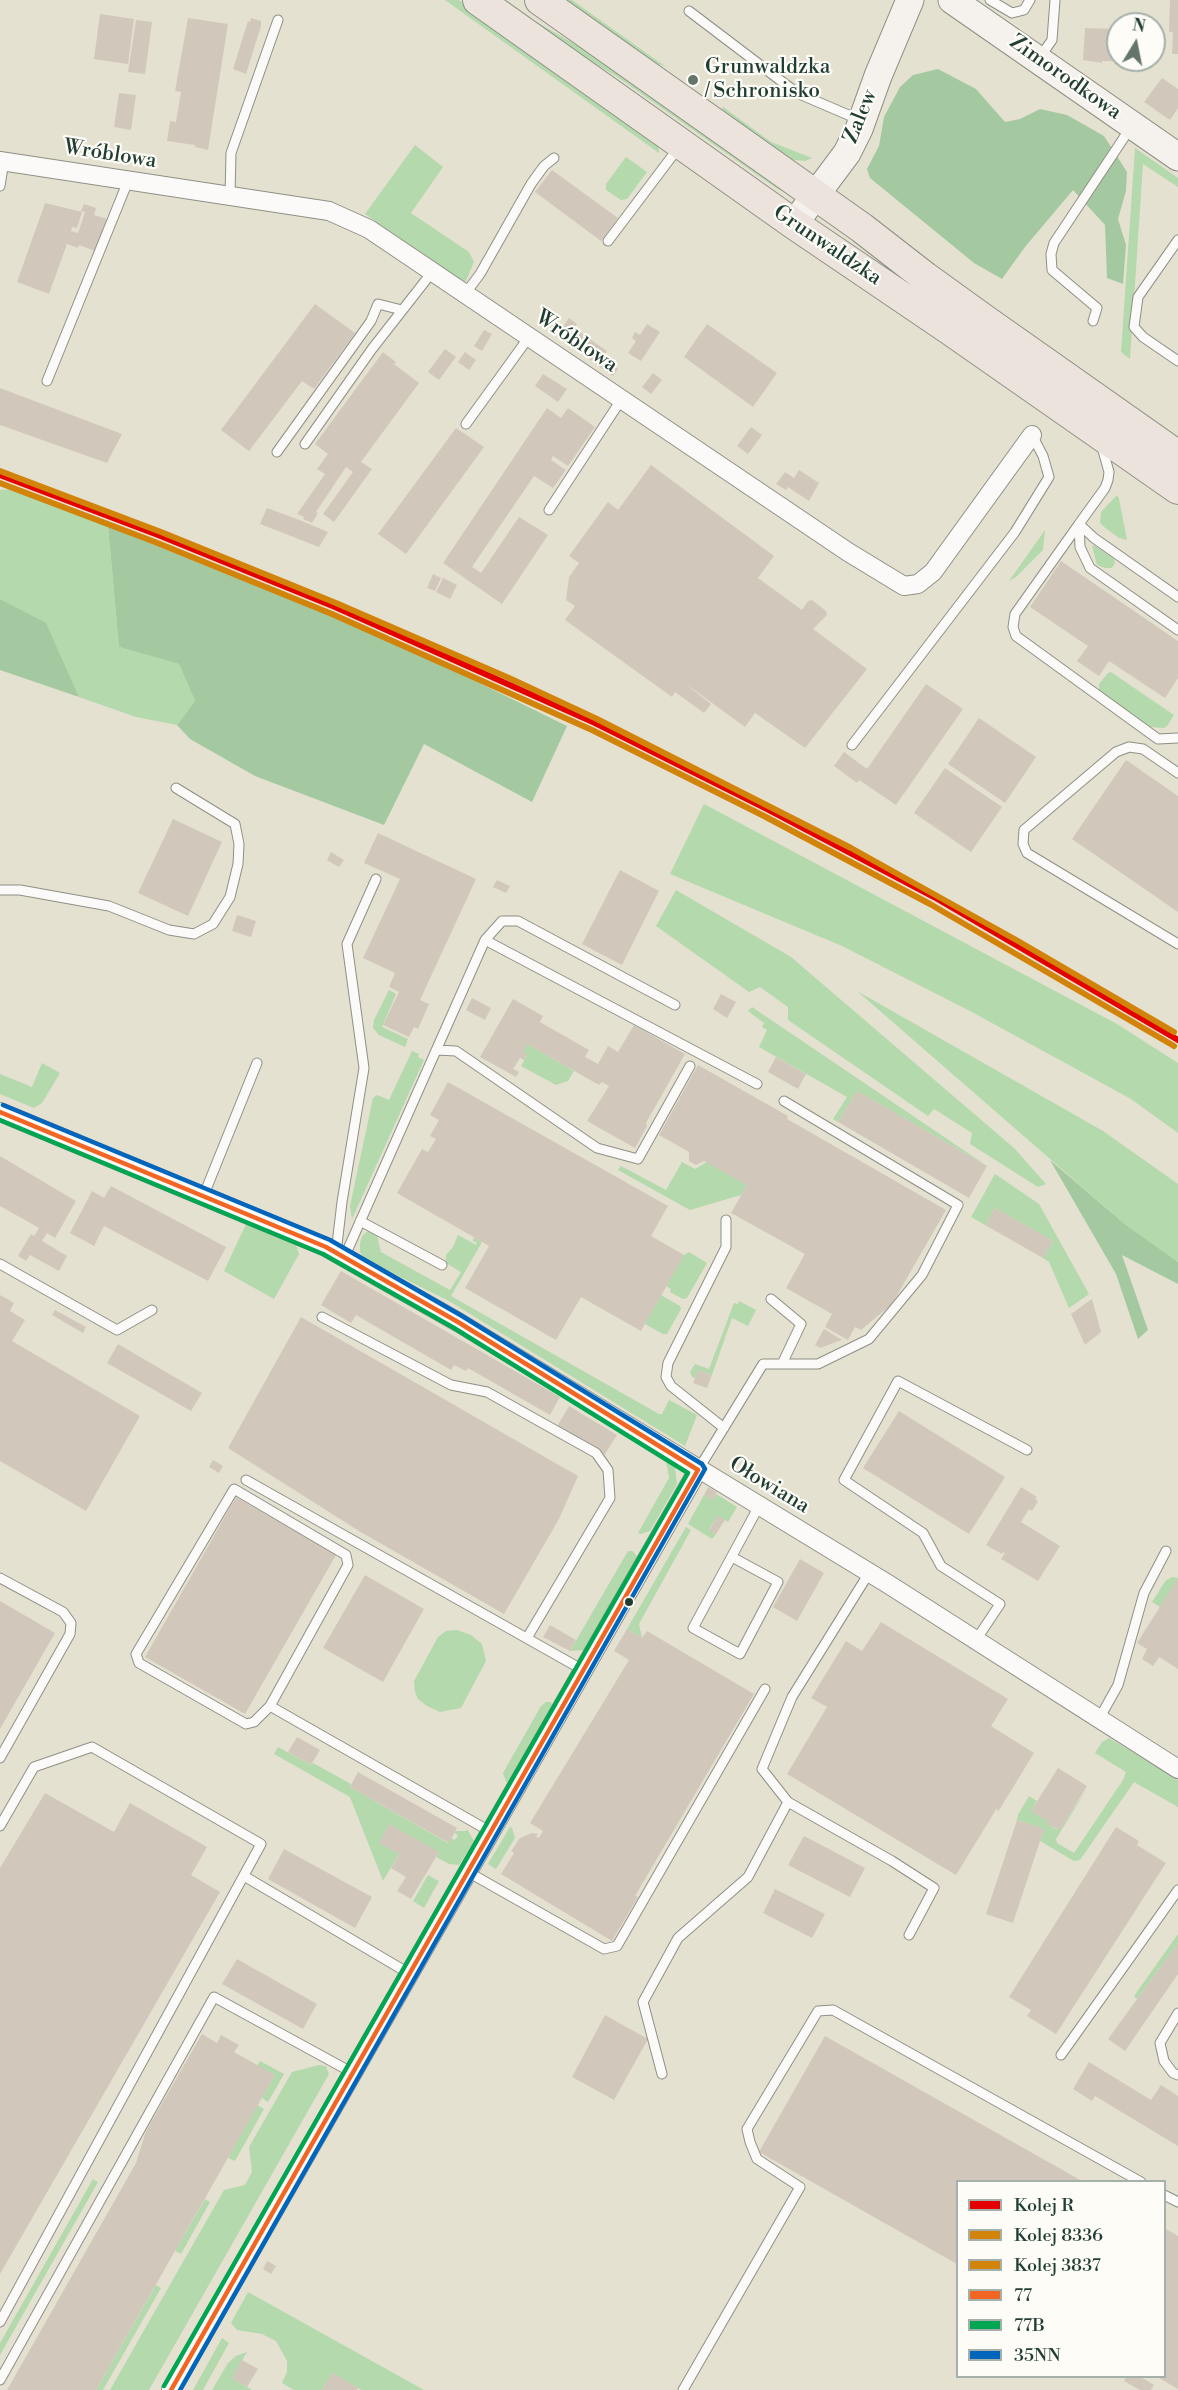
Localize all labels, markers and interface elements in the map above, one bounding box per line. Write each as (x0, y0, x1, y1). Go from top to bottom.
north arrow (1106, 12, 1166, 72)
text: N (1131, 15, 1147, 37)
street label: Zimorodkowa (1004, 30, 1126, 126)
place label: Grunwaldzka / Schronisko (705, 55, 830, 105)
marker: Grunwaldzka / Schronisko (686, 73, 700, 87)
street label: Zalew (839, 87, 883, 147)
street label: Wróblowa (62, 135, 158, 175)
street label: Grunwaldzka (768, 201, 886, 291)
street label: Wróblowa (530, 305, 622, 379)
street label: Ołowiana (724, 1452, 814, 1520)
unlabelled marker (623, 1596, 635, 1608)
legend (956, 2180, 1166, 2378)
text: Kolej R (1014, 2194, 1074, 2217)
text: Kolej 8336 (1014, 2224, 1103, 2247)
text: Kolej 3837 (1014, 2254, 1101, 2277)
text: 77 (1014, 2284, 1032, 2307)
text: 77B (1014, 2314, 1045, 2337)
text: 35NN (1014, 2344, 1061, 2367)

